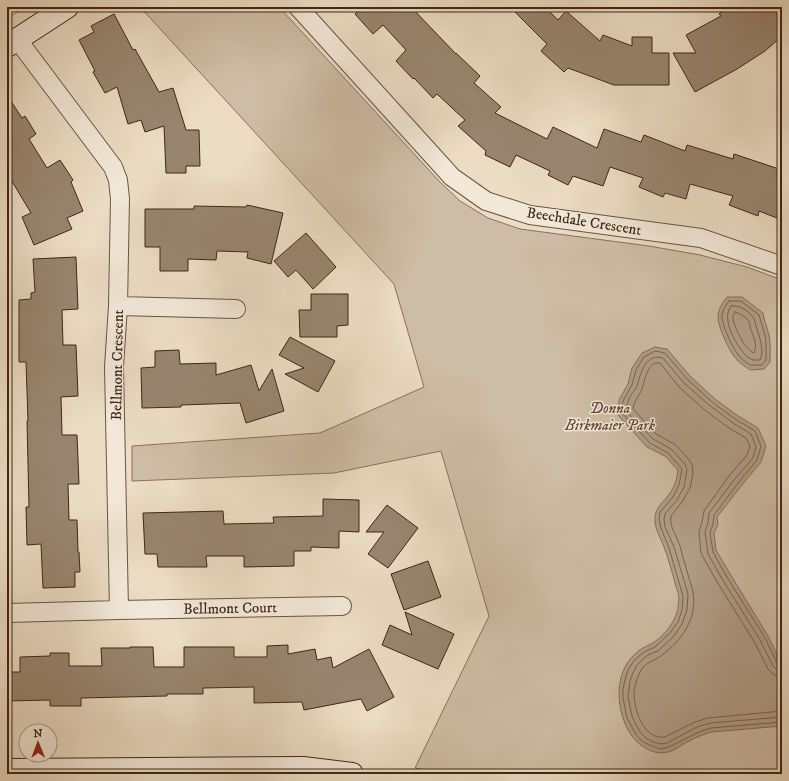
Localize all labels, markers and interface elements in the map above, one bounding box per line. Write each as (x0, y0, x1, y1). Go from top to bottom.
street label: Beechdale Crescent (525, 203, 643, 240)
street label: Bellmont Crescent (107, 309, 128, 421)
park label: Donna Birkmaier Park (564, 399, 656, 435)
street label: Bellmont Court (183, 598, 277, 619)
north arrow (18, 723, 58, 763)
text: N (33, 727, 42, 741)

